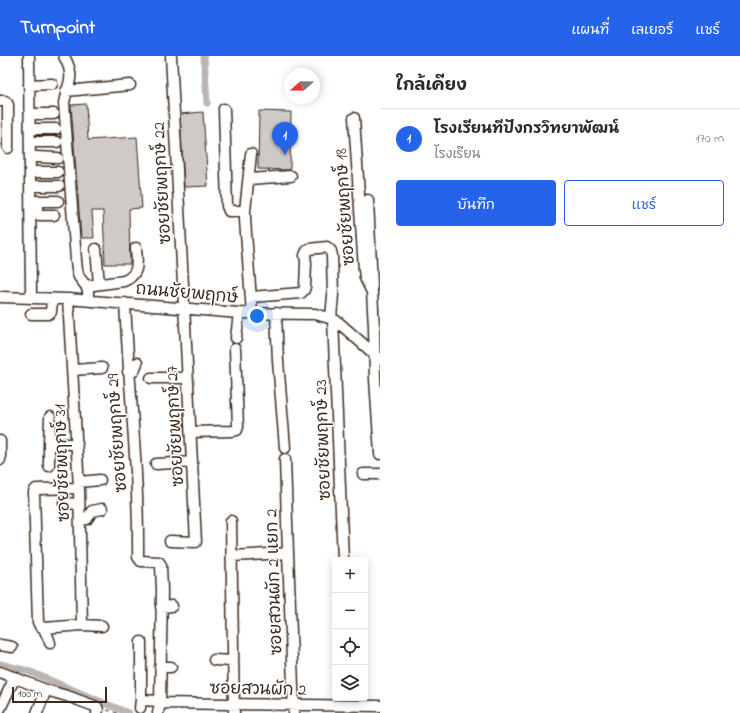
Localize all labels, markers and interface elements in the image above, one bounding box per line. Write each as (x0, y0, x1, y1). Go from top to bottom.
text: Turnpoint (20, 15, 95, 42)
text: แผนที่ (571, 20, 609, 41)
text: เลเยอร์ (631, 20, 673, 41)
text: แชร์ (695, 20, 720, 41)
north arrow (284, 68, 320, 104)
text: ใกล้เคียง (396, 73, 467, 98)
text: โรงเรียนทีปังกรวิทยาพัฒน์ (434, 118, 619, 140)
street label: ซอยชัยพฤกษ์ 22 (147, 121, 178, 245)
pin: 1 (272, 122, 298, 155)
text: 1 (407, 129, 411, 148)
text: 170 m (696, 129, 724, 148)
text: โรงเรียน (434, 145, 480, 164)
street label: ซอยชัยพฤกษ์ 18 (329, 147, 362, 266)
button: บันทึก (396, 180, 556, 226)
button: แชร์ (564, 180, 724, 226)
street label: ถนนชัยพฤกษ์ (135, 277, 239, 310)
your location (247, 306, 267, 326)
street label: ซอยชัยพฤกษ์ 27 (160, 365, 191, 487)
street label: ซอยชัยพฤกษ์ 29 (101, 373, 134, 493)
street label: ซอยชัยพฤกษ์ 23 (309, 379, 338, 501)
street label: ซอยชัยพฤกษ์ 31 (48, 403, 77, 522)
street label: ซอยสวนผัก 2 แยก 2 (259, 508, 290, 656)
map controls (332, 557, 368, 701)
button: + (332, 557, 368, 593)
button: − (332, 593, 368, 629)
button: locate (332, 629, 368, 665)
button: layers (332, 665, 368, 701)
street label: ซอยสวนผัก 2 (209, 676, 307, 703)
scale bar (12, 685, 107, 704)
text: 100 m (18, 686, 42, 702)

